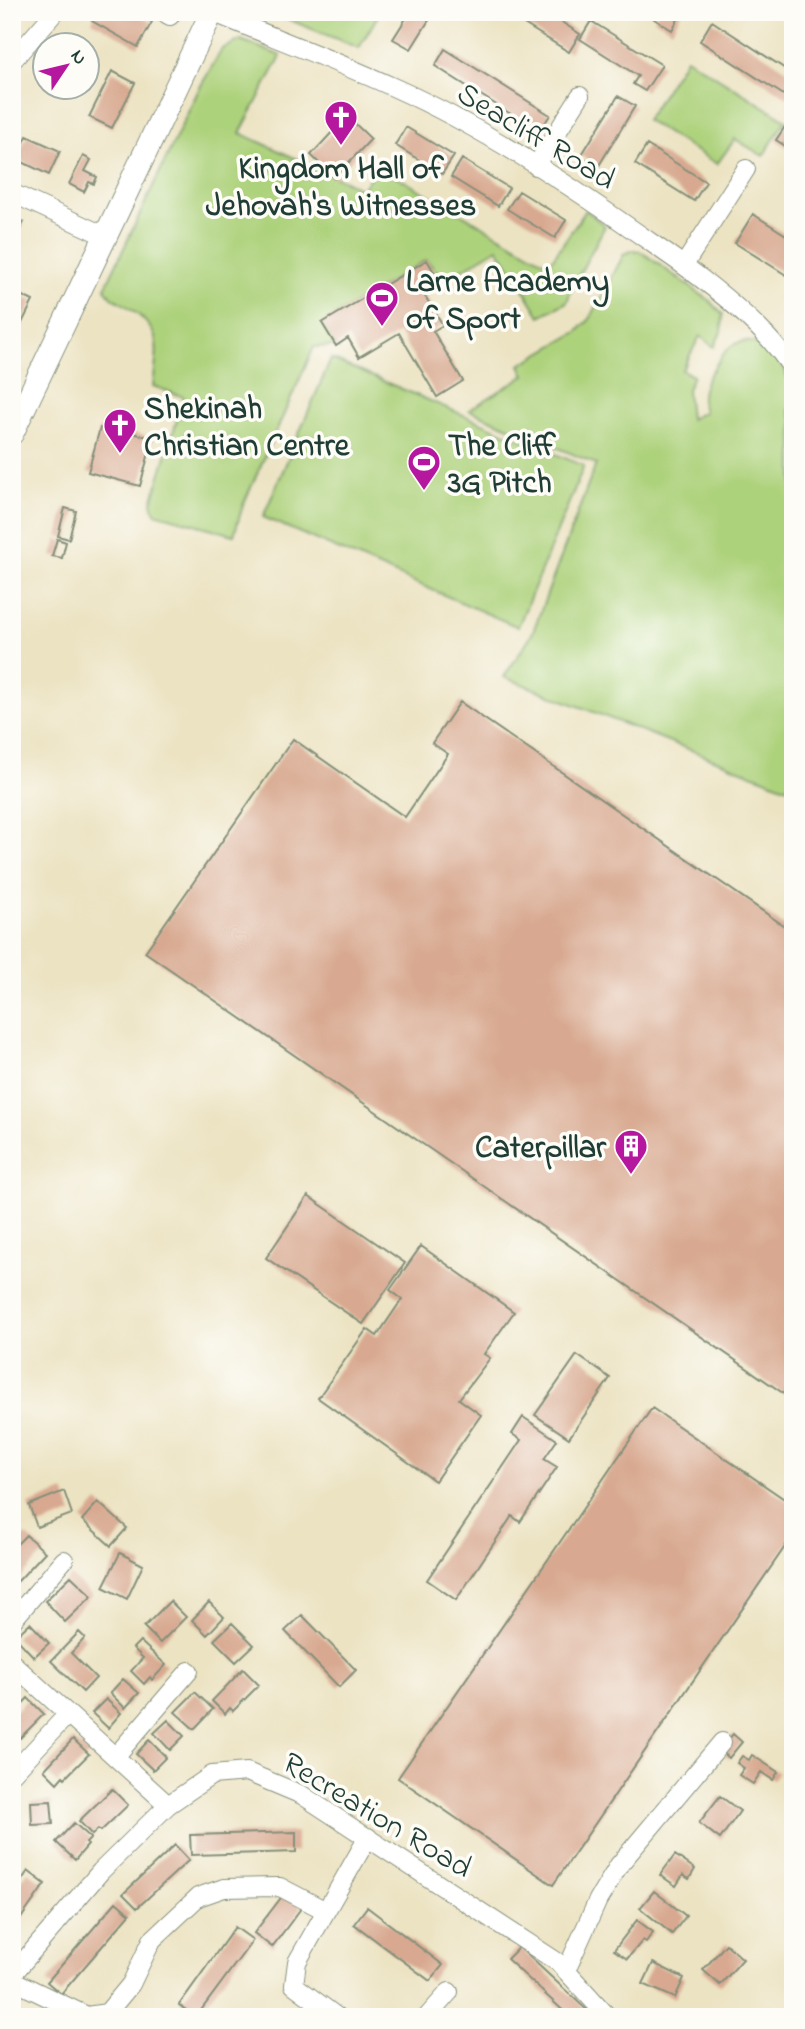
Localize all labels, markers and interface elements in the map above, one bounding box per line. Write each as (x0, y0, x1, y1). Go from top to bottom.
north arrow (32, 32, 102, 102)
text: N (63, 45, 93, 71)
street label: Seacliff Road (447, 72, 624, 204)
church icon: Kingdom Hall of Jehovah's Witnesses (322, 98, 360, 147)
place label: Kingdom Hall of Jehovah's Witnesses (206, 147, 476, 231)
place label: Larne Academy of Sport (406, 260, 610, 344)
sports icon: Larne Academy of Sport (363, 279, 401, 328)
place label: Shekinah Christian Centre (144, 387, 351, 471)
church icon: Shekinah Christian Centre (101, 406, 139, 455)
place label: The Cliff 3G Pitch (447, 424, 557, 508)
sports icon: The Cliff 3G Pitch (405, 443, 443, 492)
place label: Caterpillar (475, 1126, 607, 1173)
building icon: Caterpillar (612, 1127, 650, 1176)
street label: Recreation Road (272, 1742, 480, 1892)

